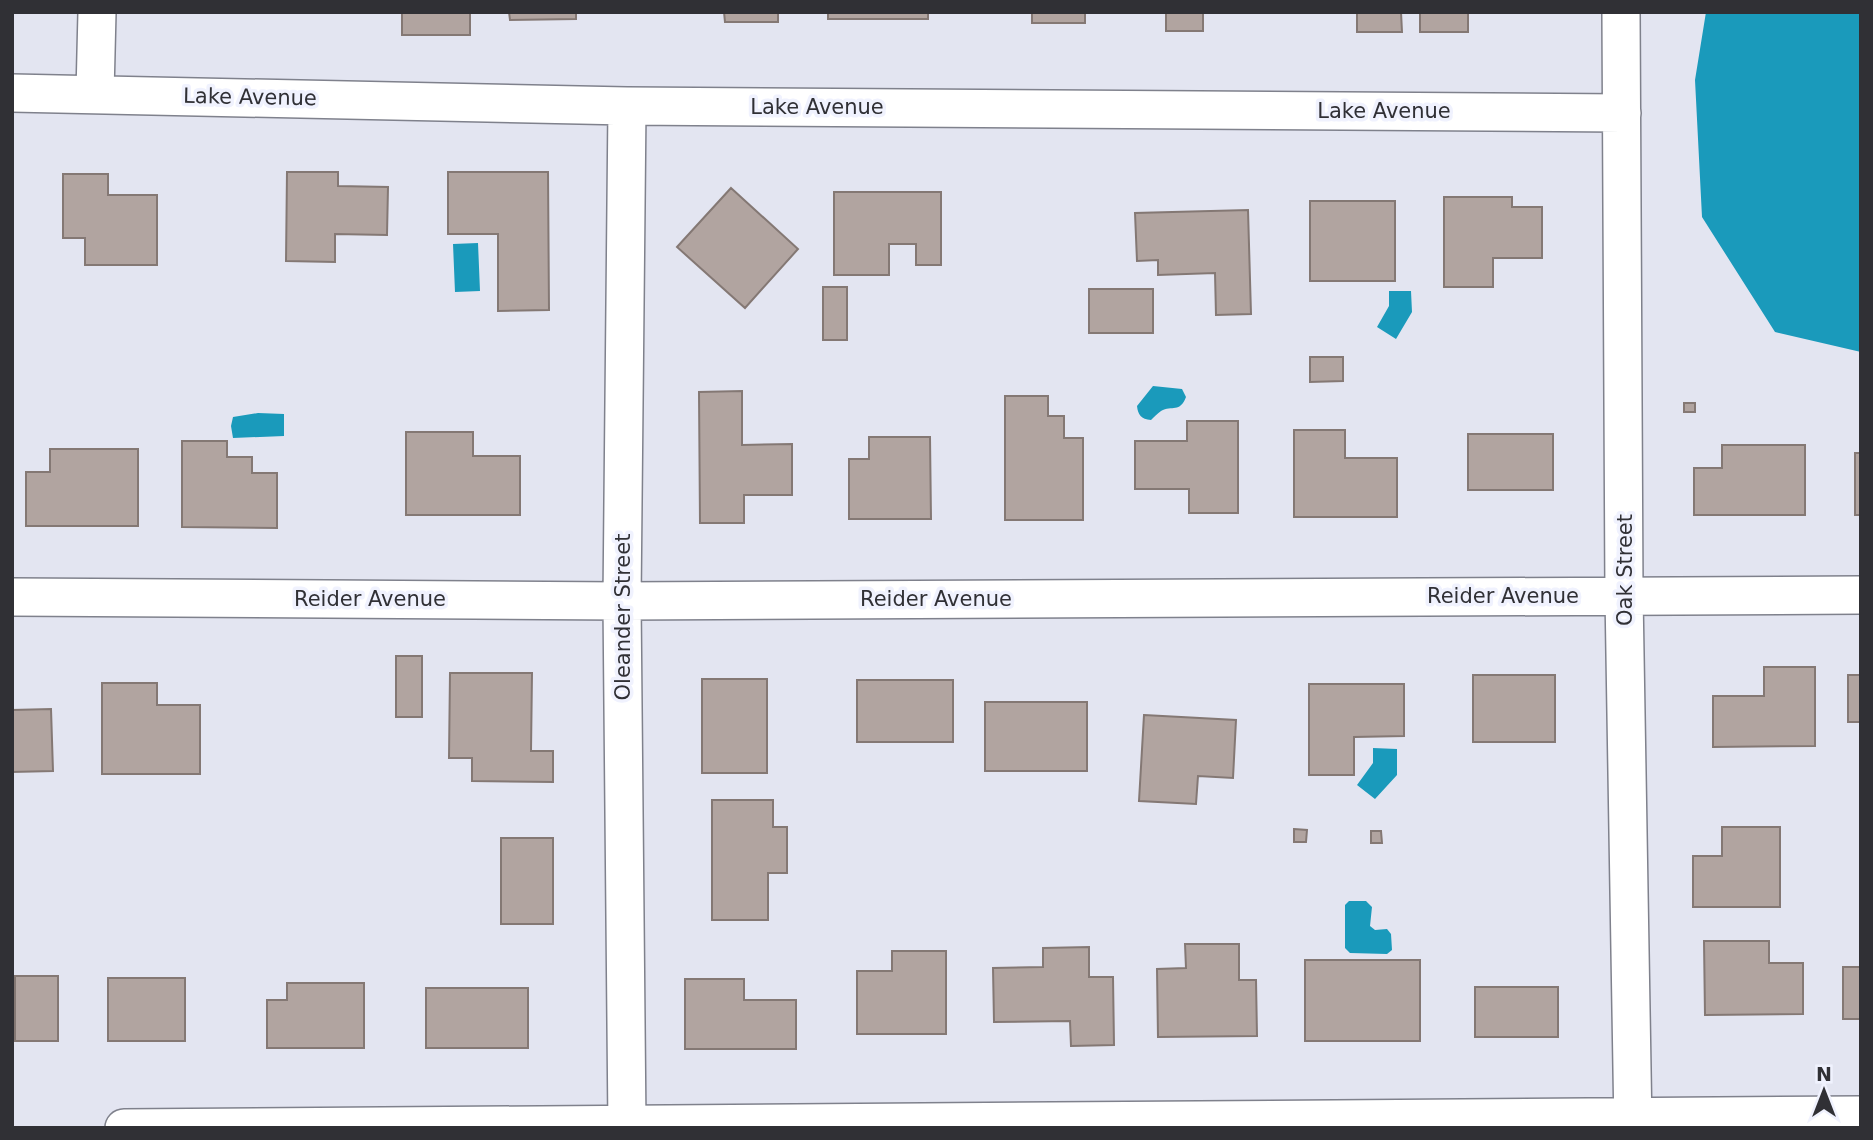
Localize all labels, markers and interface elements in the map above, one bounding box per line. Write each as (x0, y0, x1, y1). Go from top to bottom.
street label: Lake Avenue (183, 84, 317, 110)
street label: Lake Avenue (750, 95, 884, 119)
street label: Lake Avenue (1317, 99, 1451, 123)
street label: Oak Street (1613, 514, 1637, 626)
street label: Oleander Street (611, 534, 635, 700)
street label: Reider Avenue (1427, 584, 1579, 608)
street label: Reider Avenue (294, 587, 446, 611)
street label: Reider Avenue (860, 587, 1012, 611)
north arrow (1789, 1056, 1859, 1126)
text: N (1816, 1063, 1832, 1085)

